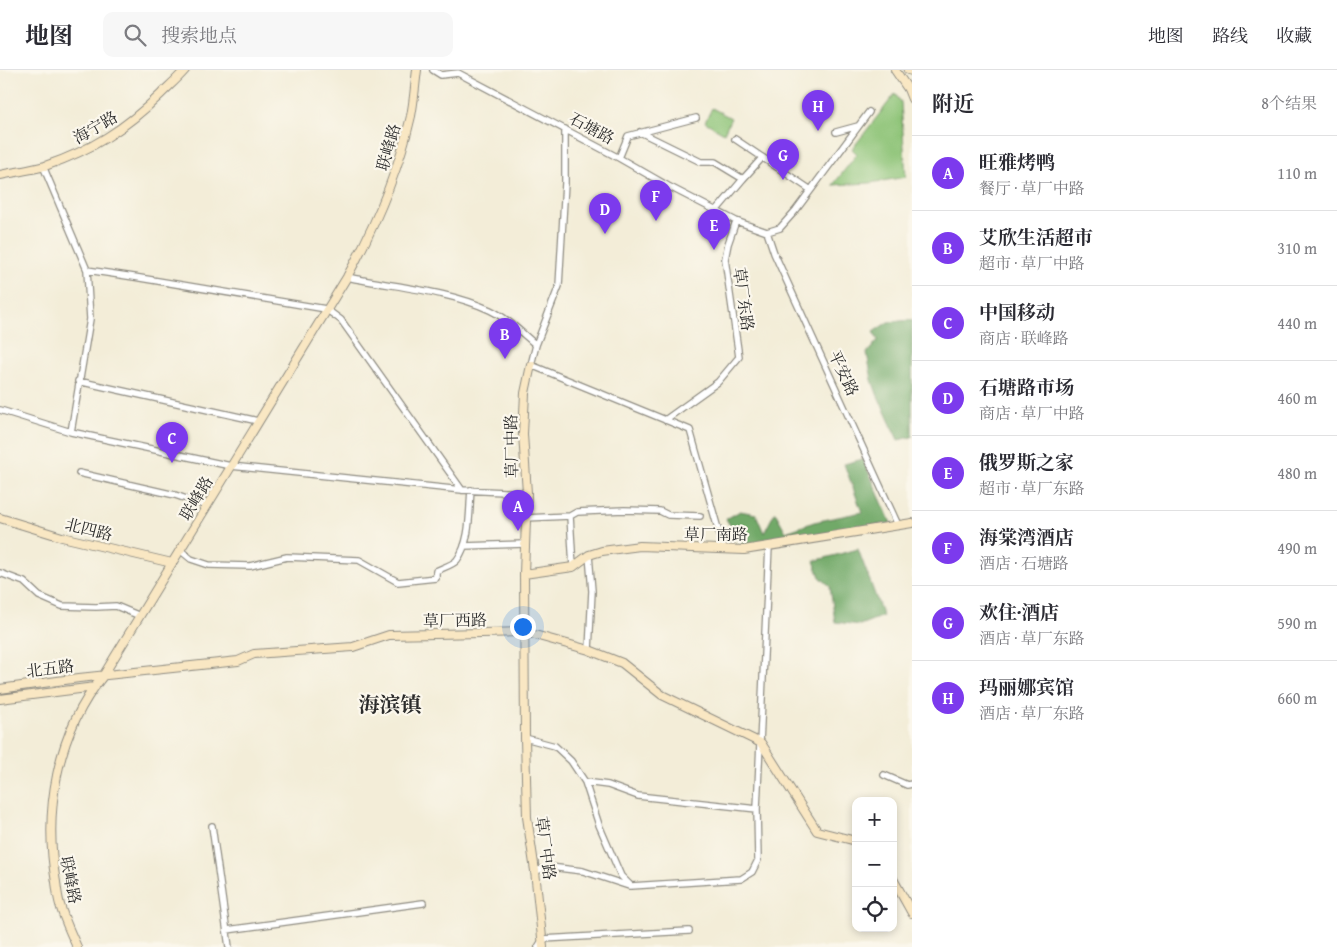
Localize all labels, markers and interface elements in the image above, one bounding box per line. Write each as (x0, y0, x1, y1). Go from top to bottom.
search box (103, 12, 453, 57)
text: 地图 (25, 18, 73, 53)
icon: search (121, 21, 149, 49)
text: 搜索地点 (161, 21, 237, 49)
text: 地图 (1148, 22, 1184, 49)
text: 路线 (1212, 22, 1248, 49)
text: 收藏 (1276, 22, 1312, 49)
text: 附近 (932, 88, 974, 119)
pin: H (802, 90, 834, 131)
text: 8个结果 (1261, 91, 1317, 115)
street label: 海宁路 (68, 105, 122, 149)
street label: 石塘路 (565, 106, 619, 150)
street label: 联峰路 (370, 121, 406, 173)
pin: G (767, 139, 799, 180)
text: 旺雅烤鸭 (979, 148, 1055, 176)
text: A (943, 161, 953, 185)
text: 110 m (1277, 161, 1317, 185)
text: 餐厅 · 草厂中路 (979, 176, 1085, 200)
pin: F (640, 180, 672, 221)
pin: D (589, 193, 621, 234)
pin: E (698, 209, 730, 250)
text: 艾欣生活超市 (979, 223, 1093, 251)
text: B (943, 236, 953, 260)
text: 310 m (1277, 236, 1317, 260)
text: 超市 · 草厂中路 (979, 251, 1085, 275)
street label: 草厂东路 (728, 266, 760, 332)
text: 中国移动 (979, 298, 1055, 326)
text: C (943, 311, 953, 335)
text: 440 m (1277, 311, 1317, 335)
pin: B (489, 318, 521, 359)
text: 商店 · 联峰路 (979, 326, 1069, 350)
street label: 平安路 (823, 346, 865, 400)
text: 石塘路市场 (979, 373, 1074, 401)
text: D (943, 386, 953, 410)
text: 460 m (1277, 386, 1317, 410)
text: 商店 · 草厂中路 (979, 401, 1085, 425)
street label: 草厂中路 (498, 414, 524, 478)
pin: C (156, 422, 188, 463)
text: 俄罗斯之家 (979, 448, 1074, 476)
text: E (944, 461, 952, 485)
text: 480 m (1277, 461, 1317, 485)
street label: 联峰路 (173, 471, 219, 525)
text: 超市 · 草厂东路 (979, 476, 1085, 500)
pin: A (502, 490, 534, 531)
street label: 北四路 (63, 512, 115, 546)
street label: 草厂南路 (684, 522, 748, 546)
text: 海棠湾酒店 (979, 523, 1074, 551)
text: F (944, 536, 952, 560)
text: 490 m (1277, 536, 1317, 560)
text: 酒店 · 石塘路 (979, 551, 1069, 575)
text: 欢住·酒店 (979, 598, 1059, 626)
street label: 草厂西路 (423, 607, 487, 633)
text: G (943, 611, 953, 635)
text: 590 m (1277, 611, 1317, 635)
your location (510, 614, 536, 640)
text: 酒店 · 草厂东路 (979, 626, 1085, 650)
street label: 北五路 (25, 653, 75, 683)
text: 玛丽娜宾馆 (979, 673, 1074, 701)
text: H (942, 686, 954, 710)
text: 660 m (1277, 686, 1317, 710)
district label: 海滨镇 (359, 689, 422, 720)
text: 酒店 · 草厂东路 (979, 701, 1085, 725)
map controls (852, 797, 897, 932)
button: + (852, 797, 897, 842)
street label: 草厂中路 (530, 815, 562, 881)
button: − (852, 842, 897, 887)
street label: 联峰路 (55, 854, 87, 906)
button: locate (852, 887, 897, 932)

